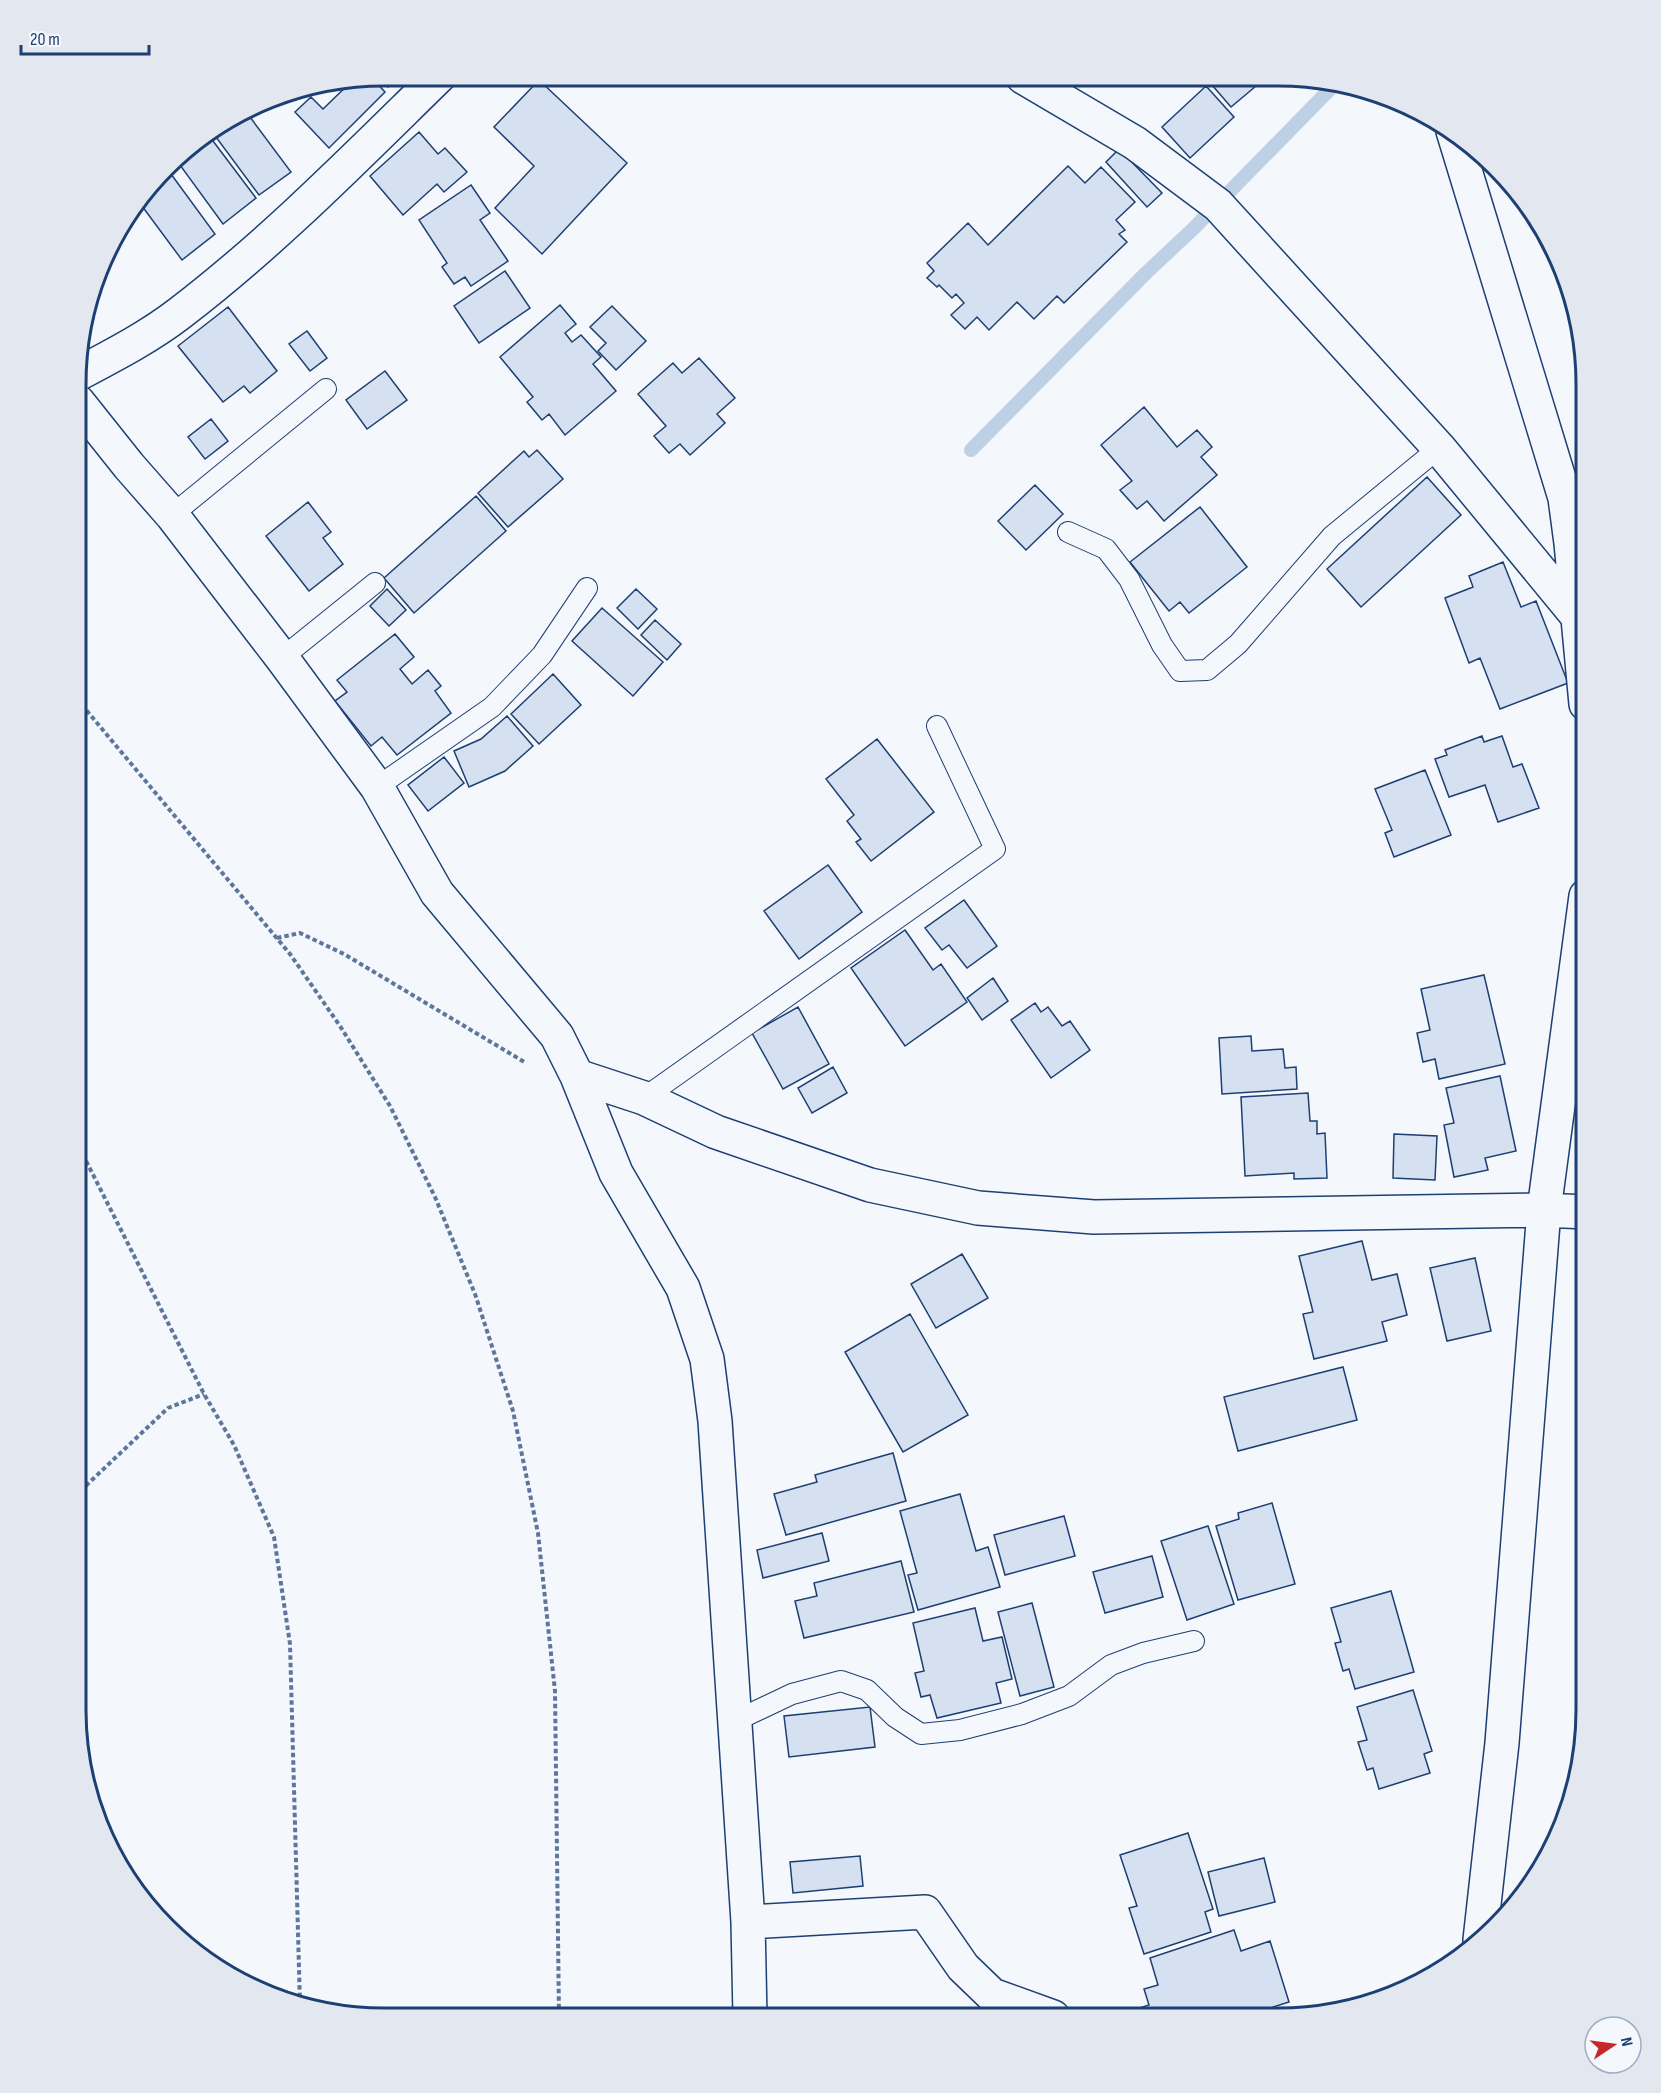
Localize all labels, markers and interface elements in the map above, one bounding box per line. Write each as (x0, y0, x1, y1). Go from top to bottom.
scale bar (21, 18, 148, 56)
text: 20 m (30, 29, 60, 50)
north arrow (1583, 2015, 1643, 2075)
text: N (1616, 2036, 1636, 2048)

